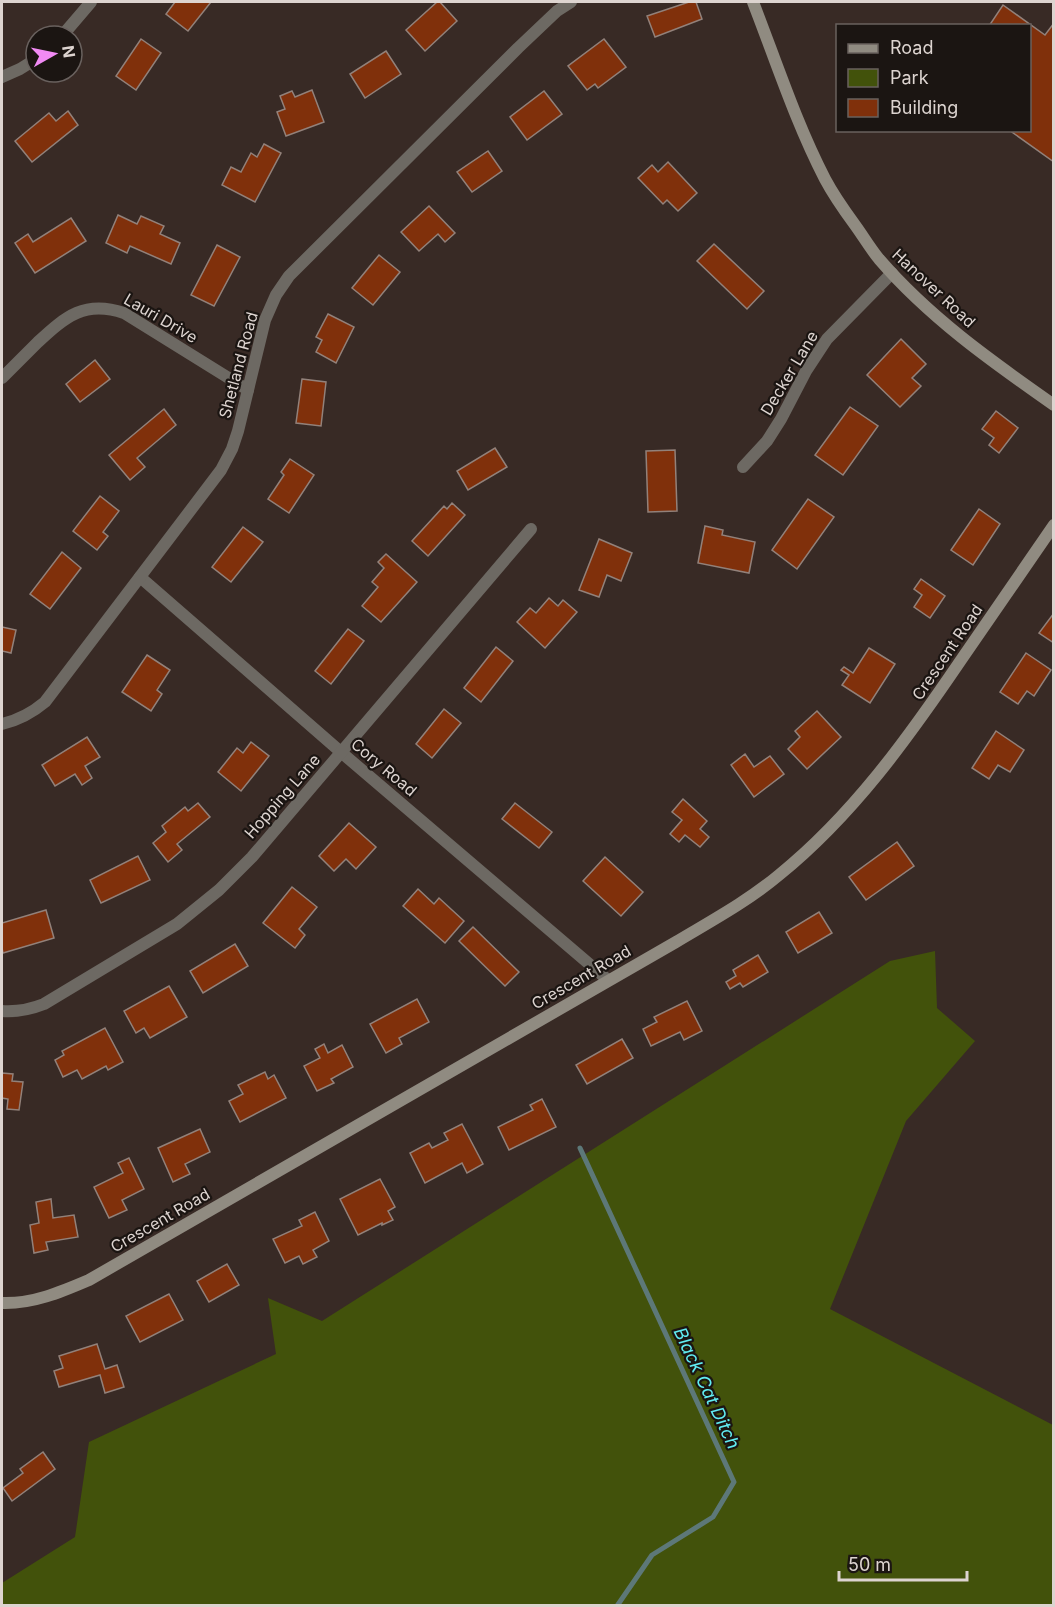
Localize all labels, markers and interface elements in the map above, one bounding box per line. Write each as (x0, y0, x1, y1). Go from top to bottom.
north arrow (24, 24, 84, 84)
legend (836, 24, 1031, 132)
text: Road (890, 37, 933, 58)
text: N (58, 44, 80, 59)
text: Park (890, 67, 929, 88)
text: Building (890, 97, 958, 118)
street label: Hanover Road (888, 244, 980, 332)
street label: Lauri Drive (121, 289, 201, 347)
street label: Shetland Road (214, 310, 262, 420)
street label: Decker Lane (756, 327, 822, 419)
street label: Crescent Road (908, 600, 986, 704)
street label: Cory Road (347, 734, 421, 800)
street label: Hopping Lane (240, 750, 324, 842)
street label: Crescent Road (528, 940, 634, 1014)
street label: Crescent Road (107, 1183, 213, 1257)
water label: Black Cat Ditch (670, 1324, 744, 1452)
scale bar (839, 1544, 966, 1582)
text: 50 m (848, 1554, 891, 1575)

